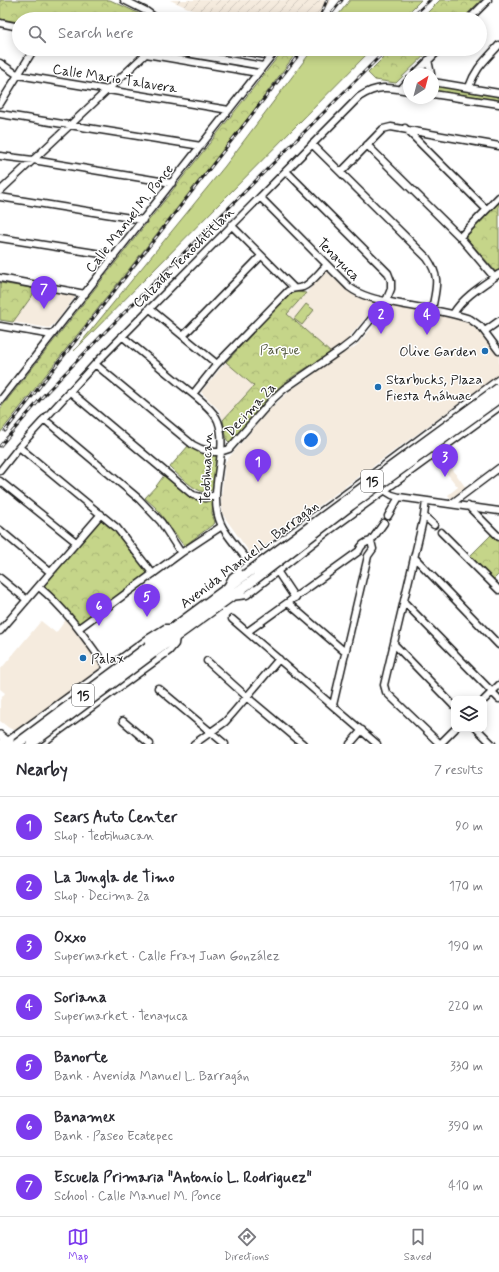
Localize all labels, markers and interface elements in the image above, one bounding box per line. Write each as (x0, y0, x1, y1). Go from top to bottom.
search box (12, 12, 487, 56)
icon: search (26, 23, 48, 45)
text: Search here (58, 24, 134, 44)
street label: Calle Mario Talavera (51, 60, 179, 98)
north arrow (403, 68, 439, 104)
street label: Calle Manuel M. Ponce (82, 161, 178, 277)
street label: Calzada Tenochtitlan (129, 203, 238, 312)
street label: Tenayuca (313, 234, 364, 285)
pin: 7 (31, 276, 57, 309)
pin: 2 (368, 301, 394, 334)
pin: 4 (414, 302, 440, 335)
park label: Parque (260, 341, 301, 359)
place label: Olive Garden (399, 343, 477, 361)
marker: Olive Garden (480, 346, 490, 356)
place label: Starbucks, Plaza Fiesta Anáhuac (386, 371, 482, 405)
street label: Decima 2a (221, 379, 280, 440)
marker: Starbucks, Plaza Fiesta Anáhuac (373, 382, 383, 392)
your location (301, 430, 321, 450)
street label: Teotihuacan (197, 432, 217, 504)
pin: 3 (432, 444, 458, 477)
pin: 1 (245, 449, 271, 482)
road number: 15 (361, 470, 383, 492)
street label: Avenida Manuel L. Barragán (177, 497, 322, 613)
pin: 5 (134, 584, 160, 617)
pin: 6 (86, 593, 112, 626)
place label: Palax (91, 650, 124, 668)
marker: Palax (78, 653, 88, 663)
road number: 15 (72, 684, 94, 706)
map controls (451, 696, 487, 732)
button: layers (451, 696, 487, 732)
text: Nearby (16, 759, 68, 781)
text: 7 results (434, 762, 483, 779)
text: Sears Auto Center (54, 808, 177, 828)
text: 1 (26, 818, 32, 835)
text: 90 m (455, 818, 483, 835)
text: Shop · Teotihuacan (54, 828, 154, 845)
text: La Jungla de Timo (54, 868, 175, 888)
text: 2 (26, 878, 32, 895)
text: 170 m (449, 878, 483, 895)
text: Shop · Decima 2a (54, 888, 150, 905)
text: Oxxo (54, 928, 86, 948)
text: 3 (26, 938, 32, 955)
text: 190 m (448, 938, 483, 955)
text: Supermarket · Calle Fray Juan González (54, 948, 280, 965)
text: Soriana (54, 988, 107, 1008)
text: 4 (25, 998, 33, 1015)
text: 220 m (448, 998, 483, 1015)
text: Supermarket · Tenayuca (54, 1008, 188, 1025)
text: Banorte (54, 1048, 108, 1068)
text: 5 (25, 1058, 33, 1075)
text: 330 m (450, 1058, 483, 1075)
text: Bank · Avenida Manuel L. Barragán (54, 1068, 249, 1085)
text: Banamex (54, 1108, 115, 1128)
text: 6 (26, 1118, 32, 1135)
text: 390 m (448, 1118, 483, 1135)
text: Bank · Paseo Ecatepec (54, 1128, 173, 1145)
text: Escuela Primaria "Antonio L. Rodriguez" (54, 1168, 312, 1188)
text: 7 (25, 1178, 33, 1195)
text: 410 m (448, 1178, 483, 1195)
text: School · Calle Manuel M. Ponce (54, 1188, 221, 1205)
tab: Map (67, 1226, 89, 1264)
tab: Directions (224, 1226, 269, 1264)
tab: Saved (404, 1226, 432, 1264)

